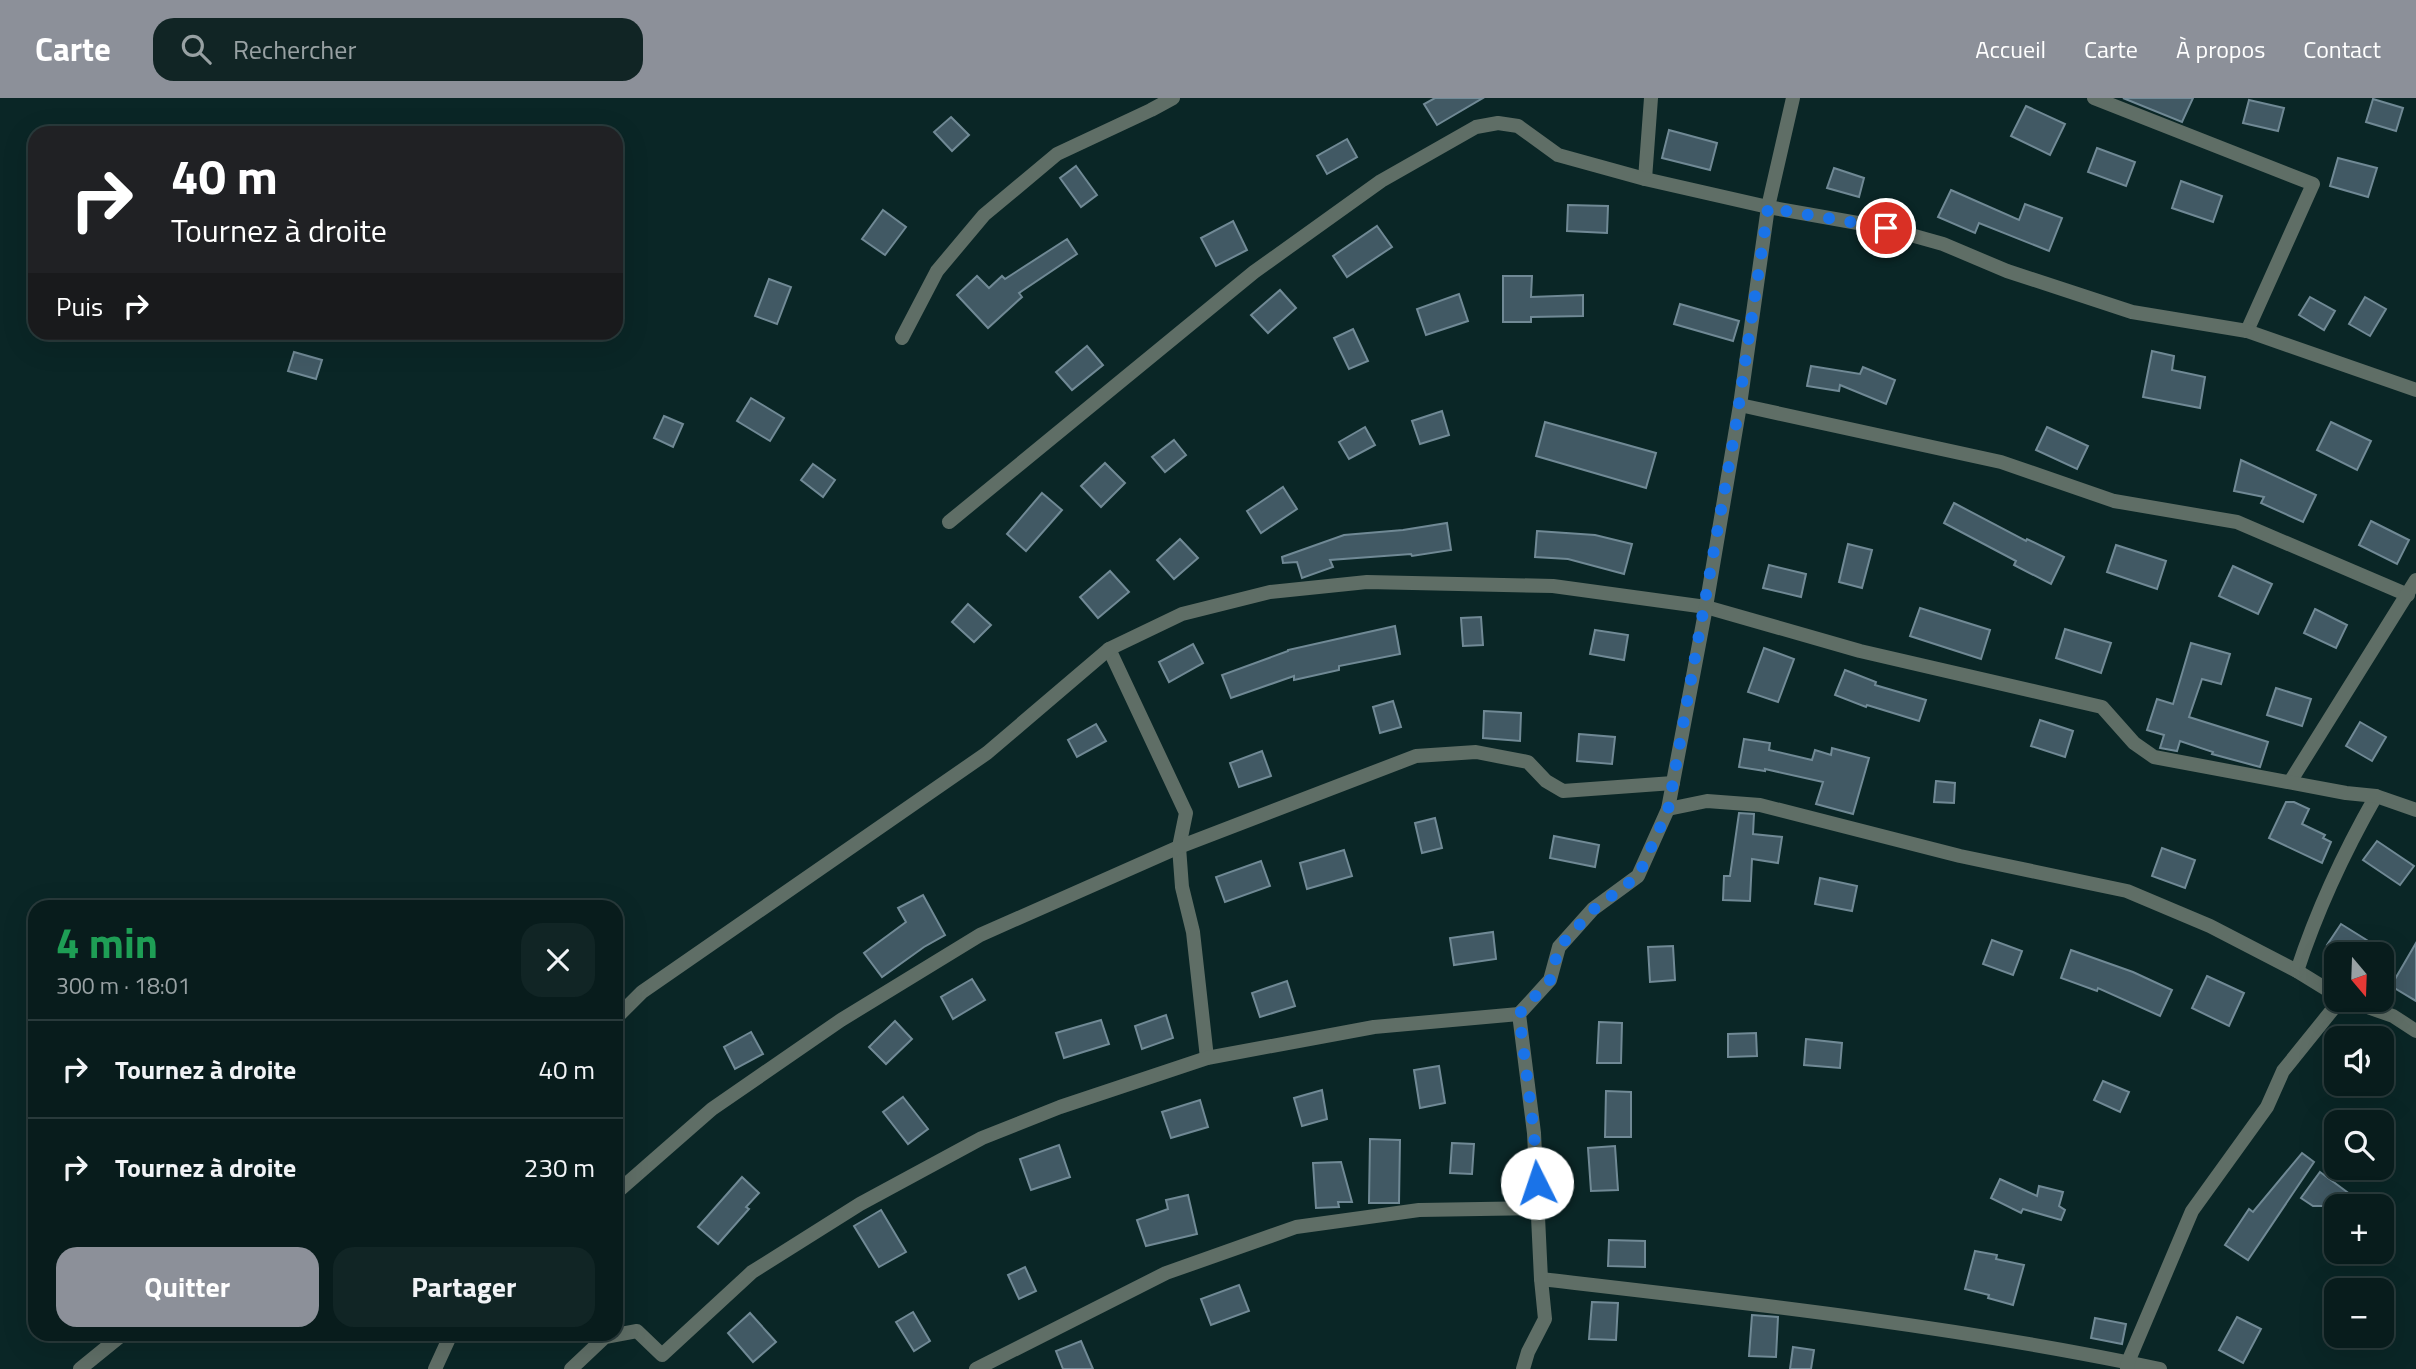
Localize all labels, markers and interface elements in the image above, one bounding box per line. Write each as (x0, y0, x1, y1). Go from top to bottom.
search box (153, 18, 643, 81)
text: Carte (35, 24, 111, 74)
icon: search (177, 30, 215, 68)
text: Rechercher (233, 30, 356, 69)
text: Accueil (1975, 31, 2046, 67)
text: Carte (2084, 31, 2138, 67)
text: À propos (2176, 31, 2265, 67)
text: Contact (2303, 31, 2381, 67)
text: 40 m (171, 138, 278, 213)
icon: right (56, 154, 147, 245)
pin (1856, 198, 1916, 258)
text: Tournez à droite (171, 206, 387, 254)
icon: arrive (1867, 209, 1905, 247)
text: Puis (56, 287, 103, 326)
icon: right (117, 287, 155, 325)
text: 4 min (56, 910, 158, 974)
button: close (521, 923, 595, 997)
north arrow (2324, 942, 2394, 1012)
map controls (2324, 942, 2394, 1348)
text: 300 m · 18:01 (56, 968, 191, 1003)
button: sound (2324, 1026, 2394, 1096)
icon: right (56, 1050, 94, 1088)
text: Tournez à droite (115, 1050, 296, 1089)
text: 40 m (538, 1050, 595, 1089)
button: search (2324, 1110, 2394, 1180)
position arrow (1500, 1146, 1574, 1220)
icon: right (56, 1148, 94, 1186)
text: Tournez à droite (115, 1148, 296, 1187)
text: 230 m (524, 1148, 595, 1187)
button: + (2324, 1194, 2394, 1264)
button: Quitter (56, 1247, 319, 1327)
button: Partager (333, 1247, 595, 1327)
button: − (2324, 1278, 2394, 1348)

